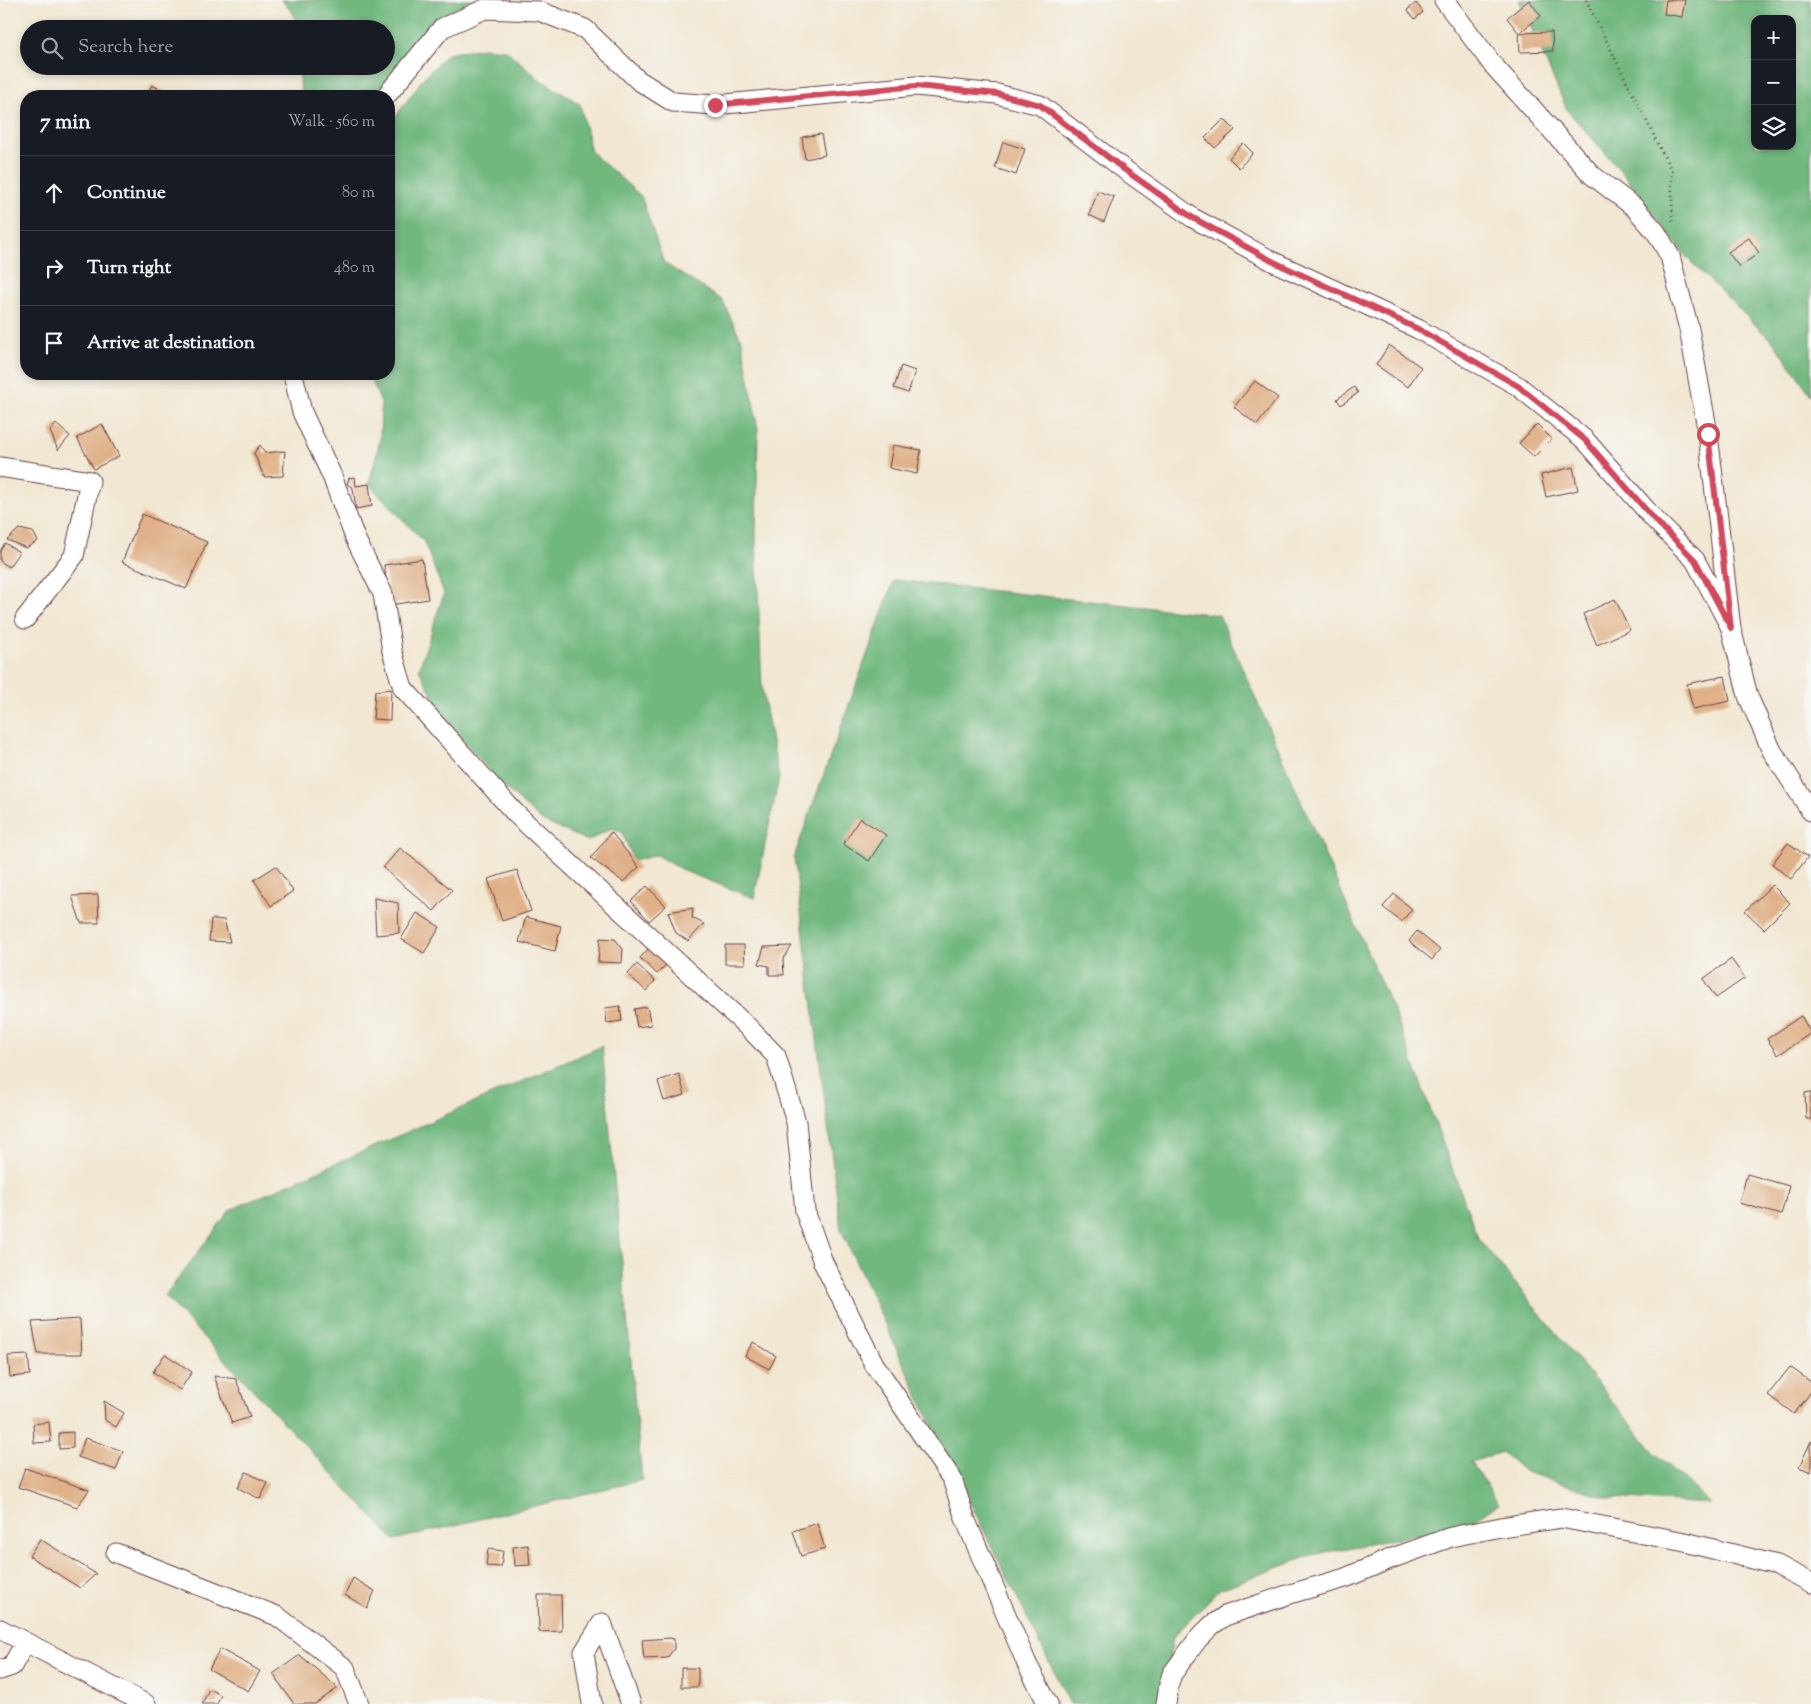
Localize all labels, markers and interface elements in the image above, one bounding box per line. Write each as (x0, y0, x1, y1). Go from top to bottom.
map controls (1751, 15, 1796, 150)
button: + (1751, 15, 1796, 60)
search box (20, 20, 395, 75)
icon: search (38, 34, 66, 62)
text: Search here (78, 34, 173, 61)
button: − (1751, 60, 1796, 105)
route end (704, 94, 727, 117)
button: layers (1751, 105, 1796, 150)
text: 7 min (40, 108, 91, 138)
text: Walk · 560 m (288, 111, 375, 134)
icon: ahead (40, 179, 68, 207)
text: Continue (87, 180, 166, 207)
text: 80 m (342, 182, 375, 205)
icon: right (40, 254, 68, 282)
text: Turn right (87, 255, 171, 282)
text: 480 m (334, 257, 375, 280)
icon: arrive (40, 329, 68, 357)
text: Arrive at destination (87, 330, 255, 357)
route start (1697, 423, 1720, 446)

